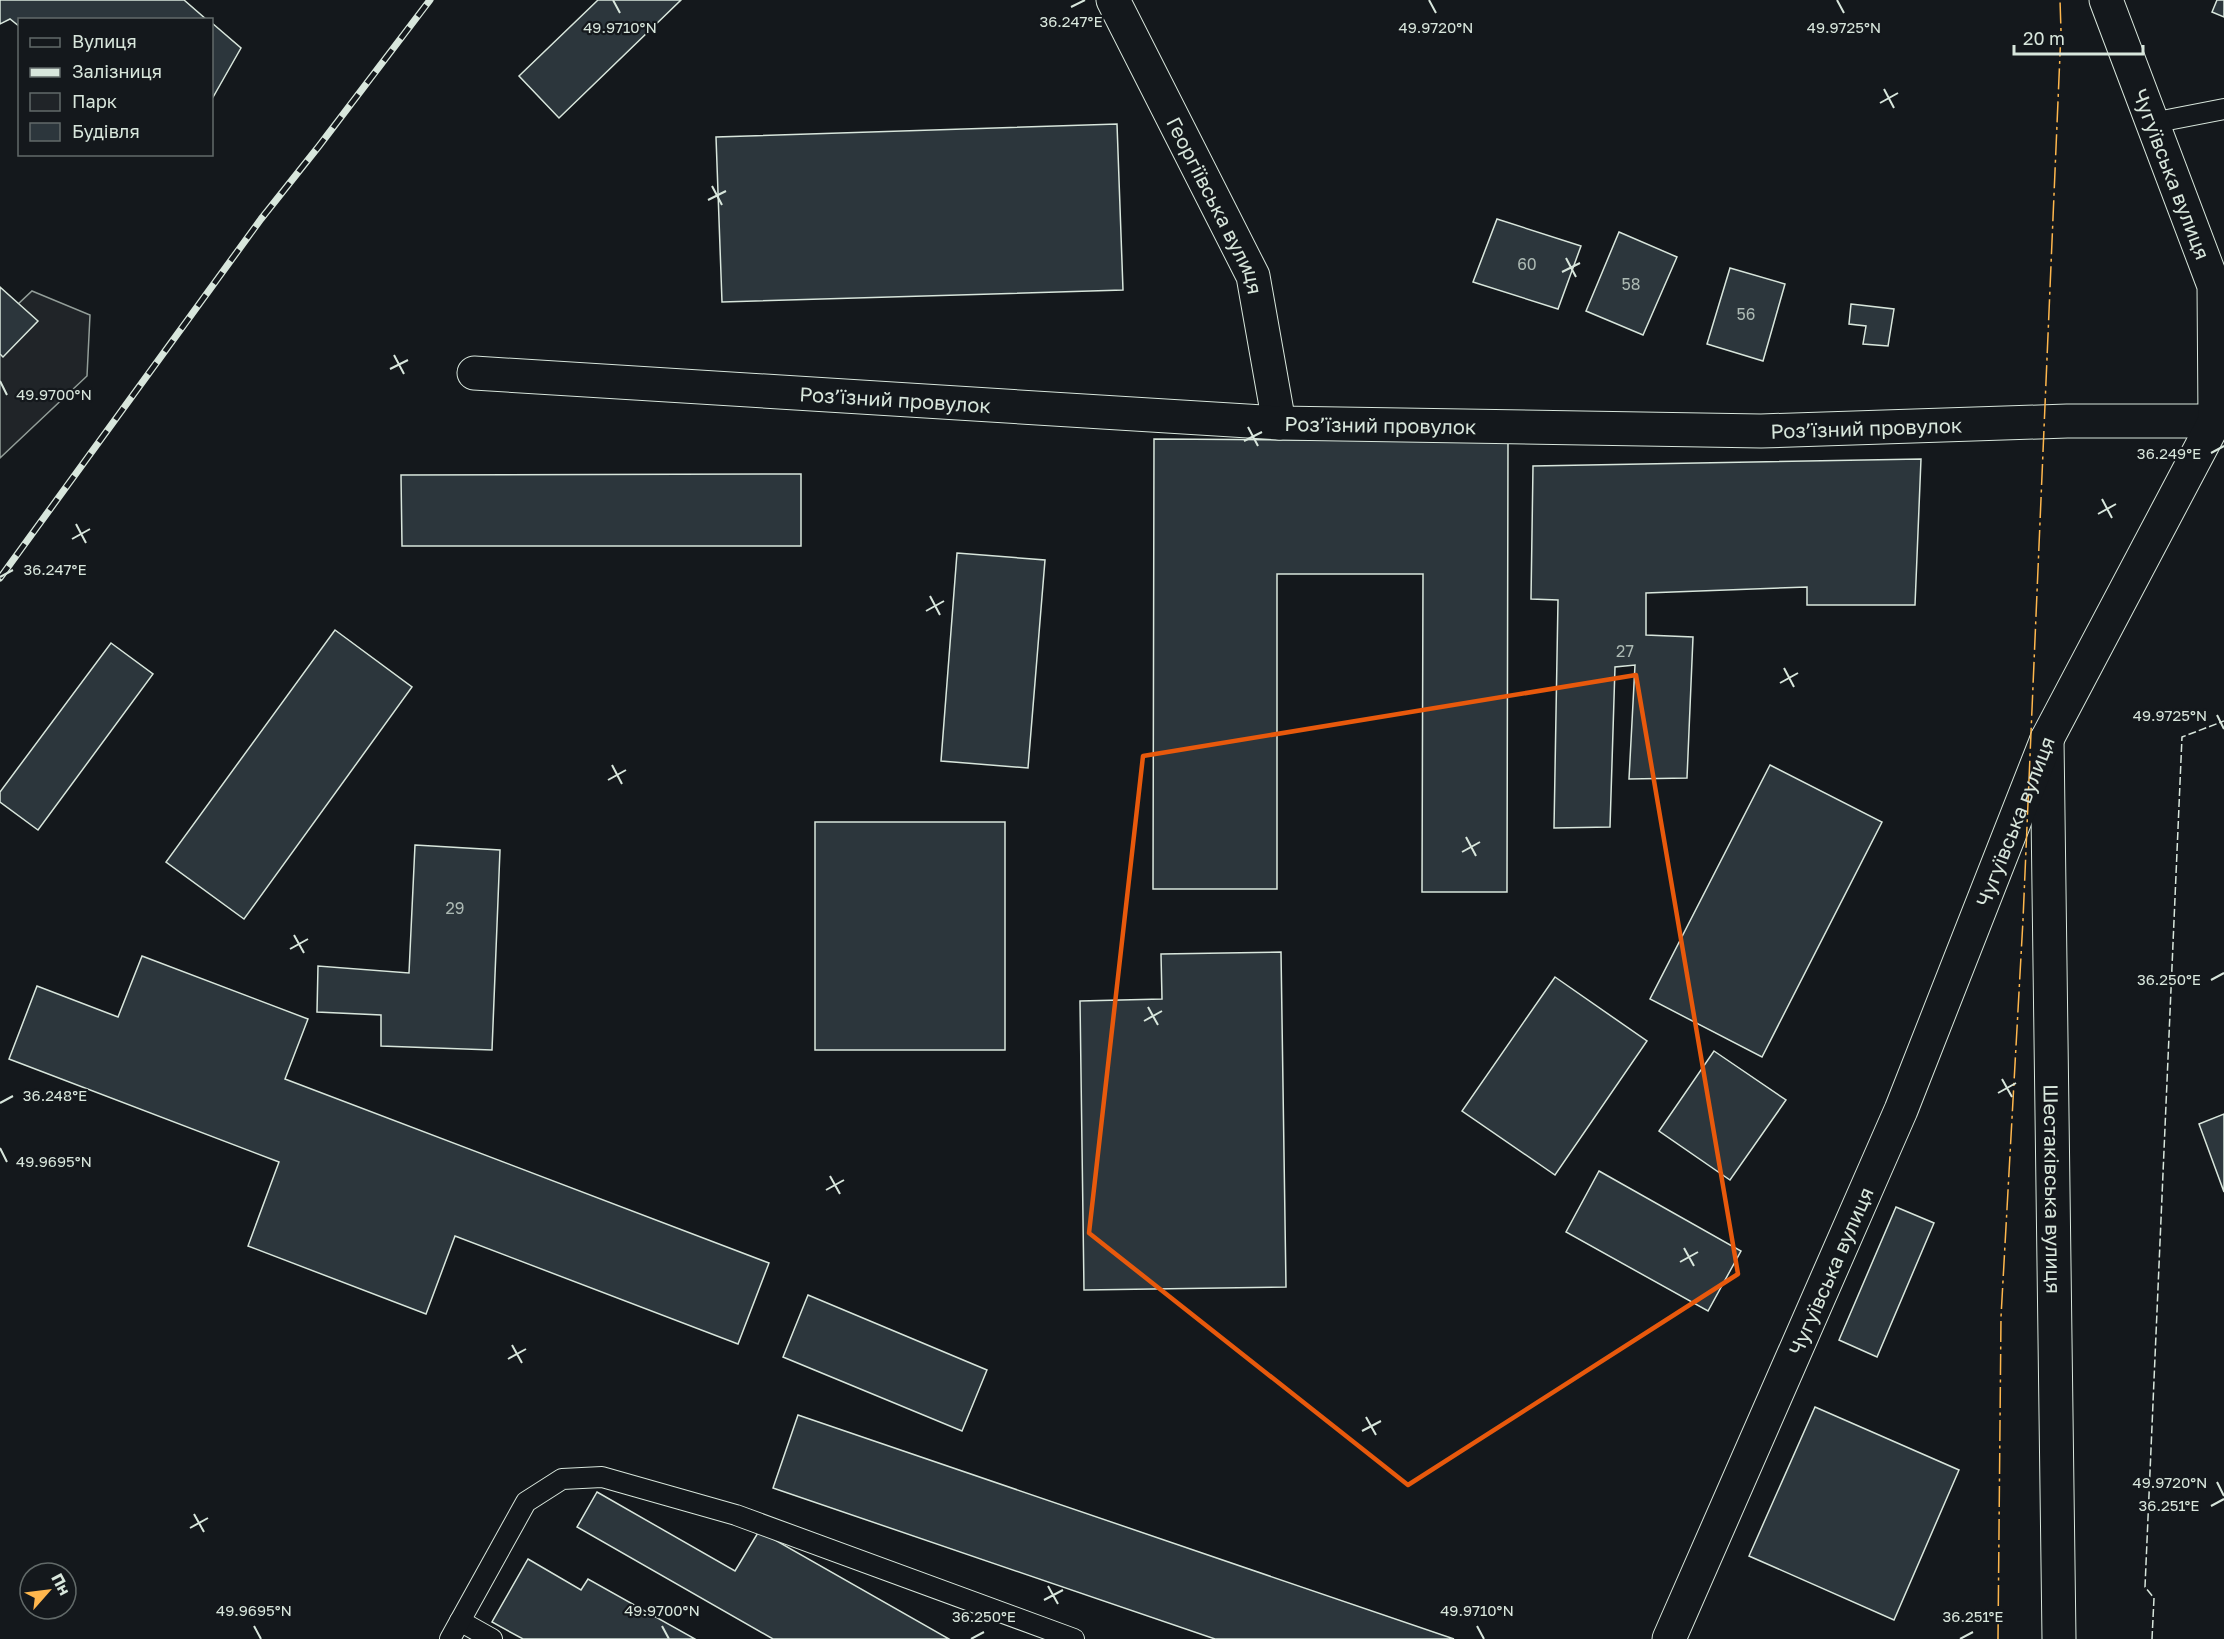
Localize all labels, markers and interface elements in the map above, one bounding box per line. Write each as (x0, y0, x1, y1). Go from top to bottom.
text: 36.247°E (1039, 12, 1103, 30)
legend (18, 18, 213, 156)
text: 49.9710°N (583, 18, 657, 36)
text: 49.9720°N (1398, 18, 1474, 36)
text: 49.9725°N (1807, 18, 1881, 36)
scale bar (2014, 18, 2143, 56)
text: 20 m (2023, 27, 2065, 49)
text: Вулиця (72, 30, 137, 52)
text: Залізниця (72, 60, 162, 82)
street label: Чугуївська вулиця (2128, 85, 2216, 263)
text: Парк (72, 90, 117, 112)
street label: Георгіївська вулиця (1162, 113, 1268, 296)
text: Будівля (72, 120, 140, 142)
house number: 60 (1517, 254, 1537, 274)
house number: 58 (1621, 274, 1641, 294)
house number: 56 (1737, 304, 1755, 324)
street label: Роз’їзний провулок (799, 381, 992, 417)
text: 49.9700°N (16, 385, 92, 403)
street label: Роз’їзний провулок (1284, 411, 1477, 438)
street label: Роз’їзний провулок (1770, 412, 1963, 443)
text: 36.249°E (2137, 444, 2201, 462)
text: 36.247°E (23, 560, 87, 578)
house number: 27 (1616, 641, 1634, 661)
text: 49.9725°N (2133, 706, 2207, 724)
street label: Чугуївська вулиця (1970, 733, 2059, 910)
house number: 29 (446, 898, 464, 918)
text: 36.250°E (2137, 970, 2201, 988)
street label: Шестаківська вулиця (2040, 1084, 2066, 1294)
text: 36.248°E (23, 1086, 87, 1104)
text: 49.9695°N (16, 1152, 92, 1170)
street label: Чугуївська вулиця (1783, 1183, 1878, 1358)
text: 49.9720°N (2132, 1473, 2208, 1491)
text: 36.251°E (2139, 1496, 2199, 1514)
north arrow (18, 1561, 78, 1621)
text: Пн (47, 1570, 75, 1598)
text: 49.9695°N (216, 1601, 292, 1619)
text: 49.9700°N (624, 1601, 700, 1619)
text: 49.9710°N (1440, 1601, 1514, 1619)
text: 36.250°E (952, 1607, 1016, 1625)
text: 36.251°E (1943, 1607, 2003, 1625)

